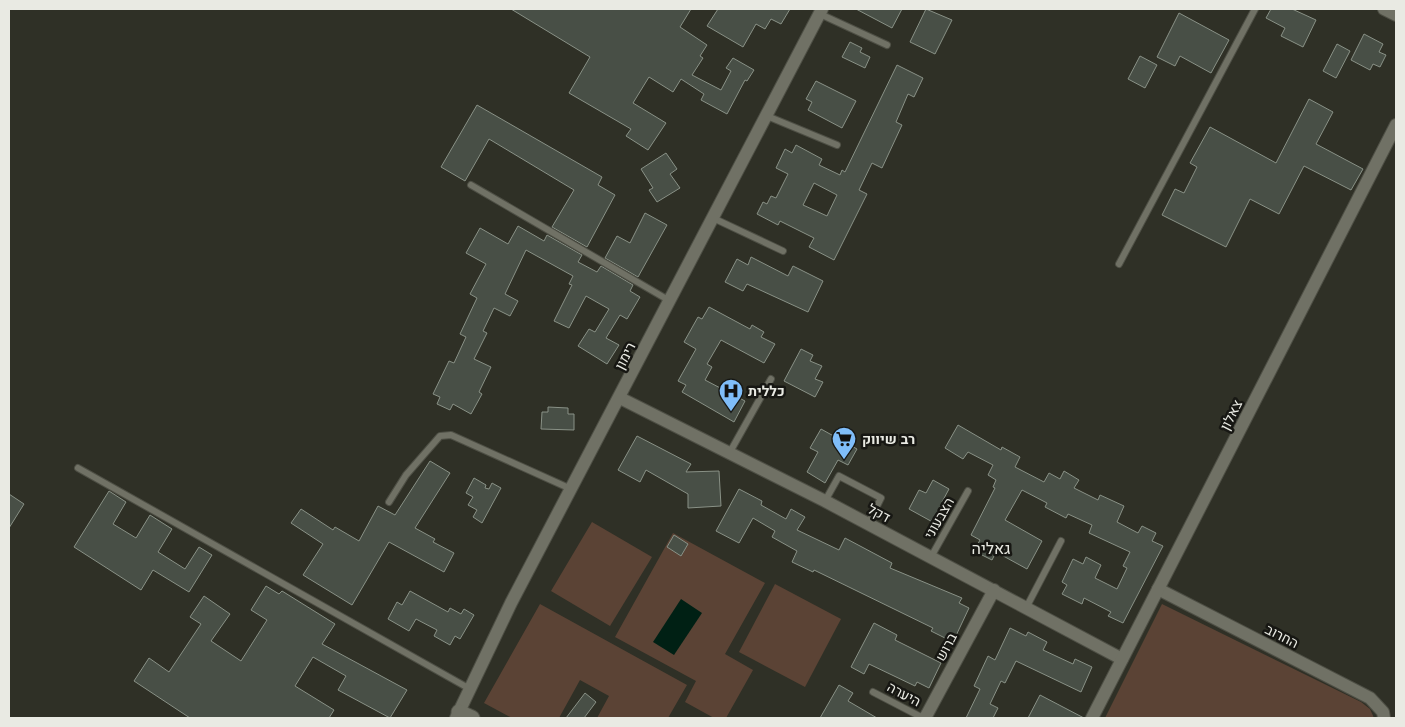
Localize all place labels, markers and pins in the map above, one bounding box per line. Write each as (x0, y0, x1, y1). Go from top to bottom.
hospital icon: כללית (718, 378, 744, 412)
place label: כללית (748, 382, 785, 400)
supermarket icon: רב שיווק (831, 426, 857, 460)
place label: רב שיווק (862, 430, 915, 448)

